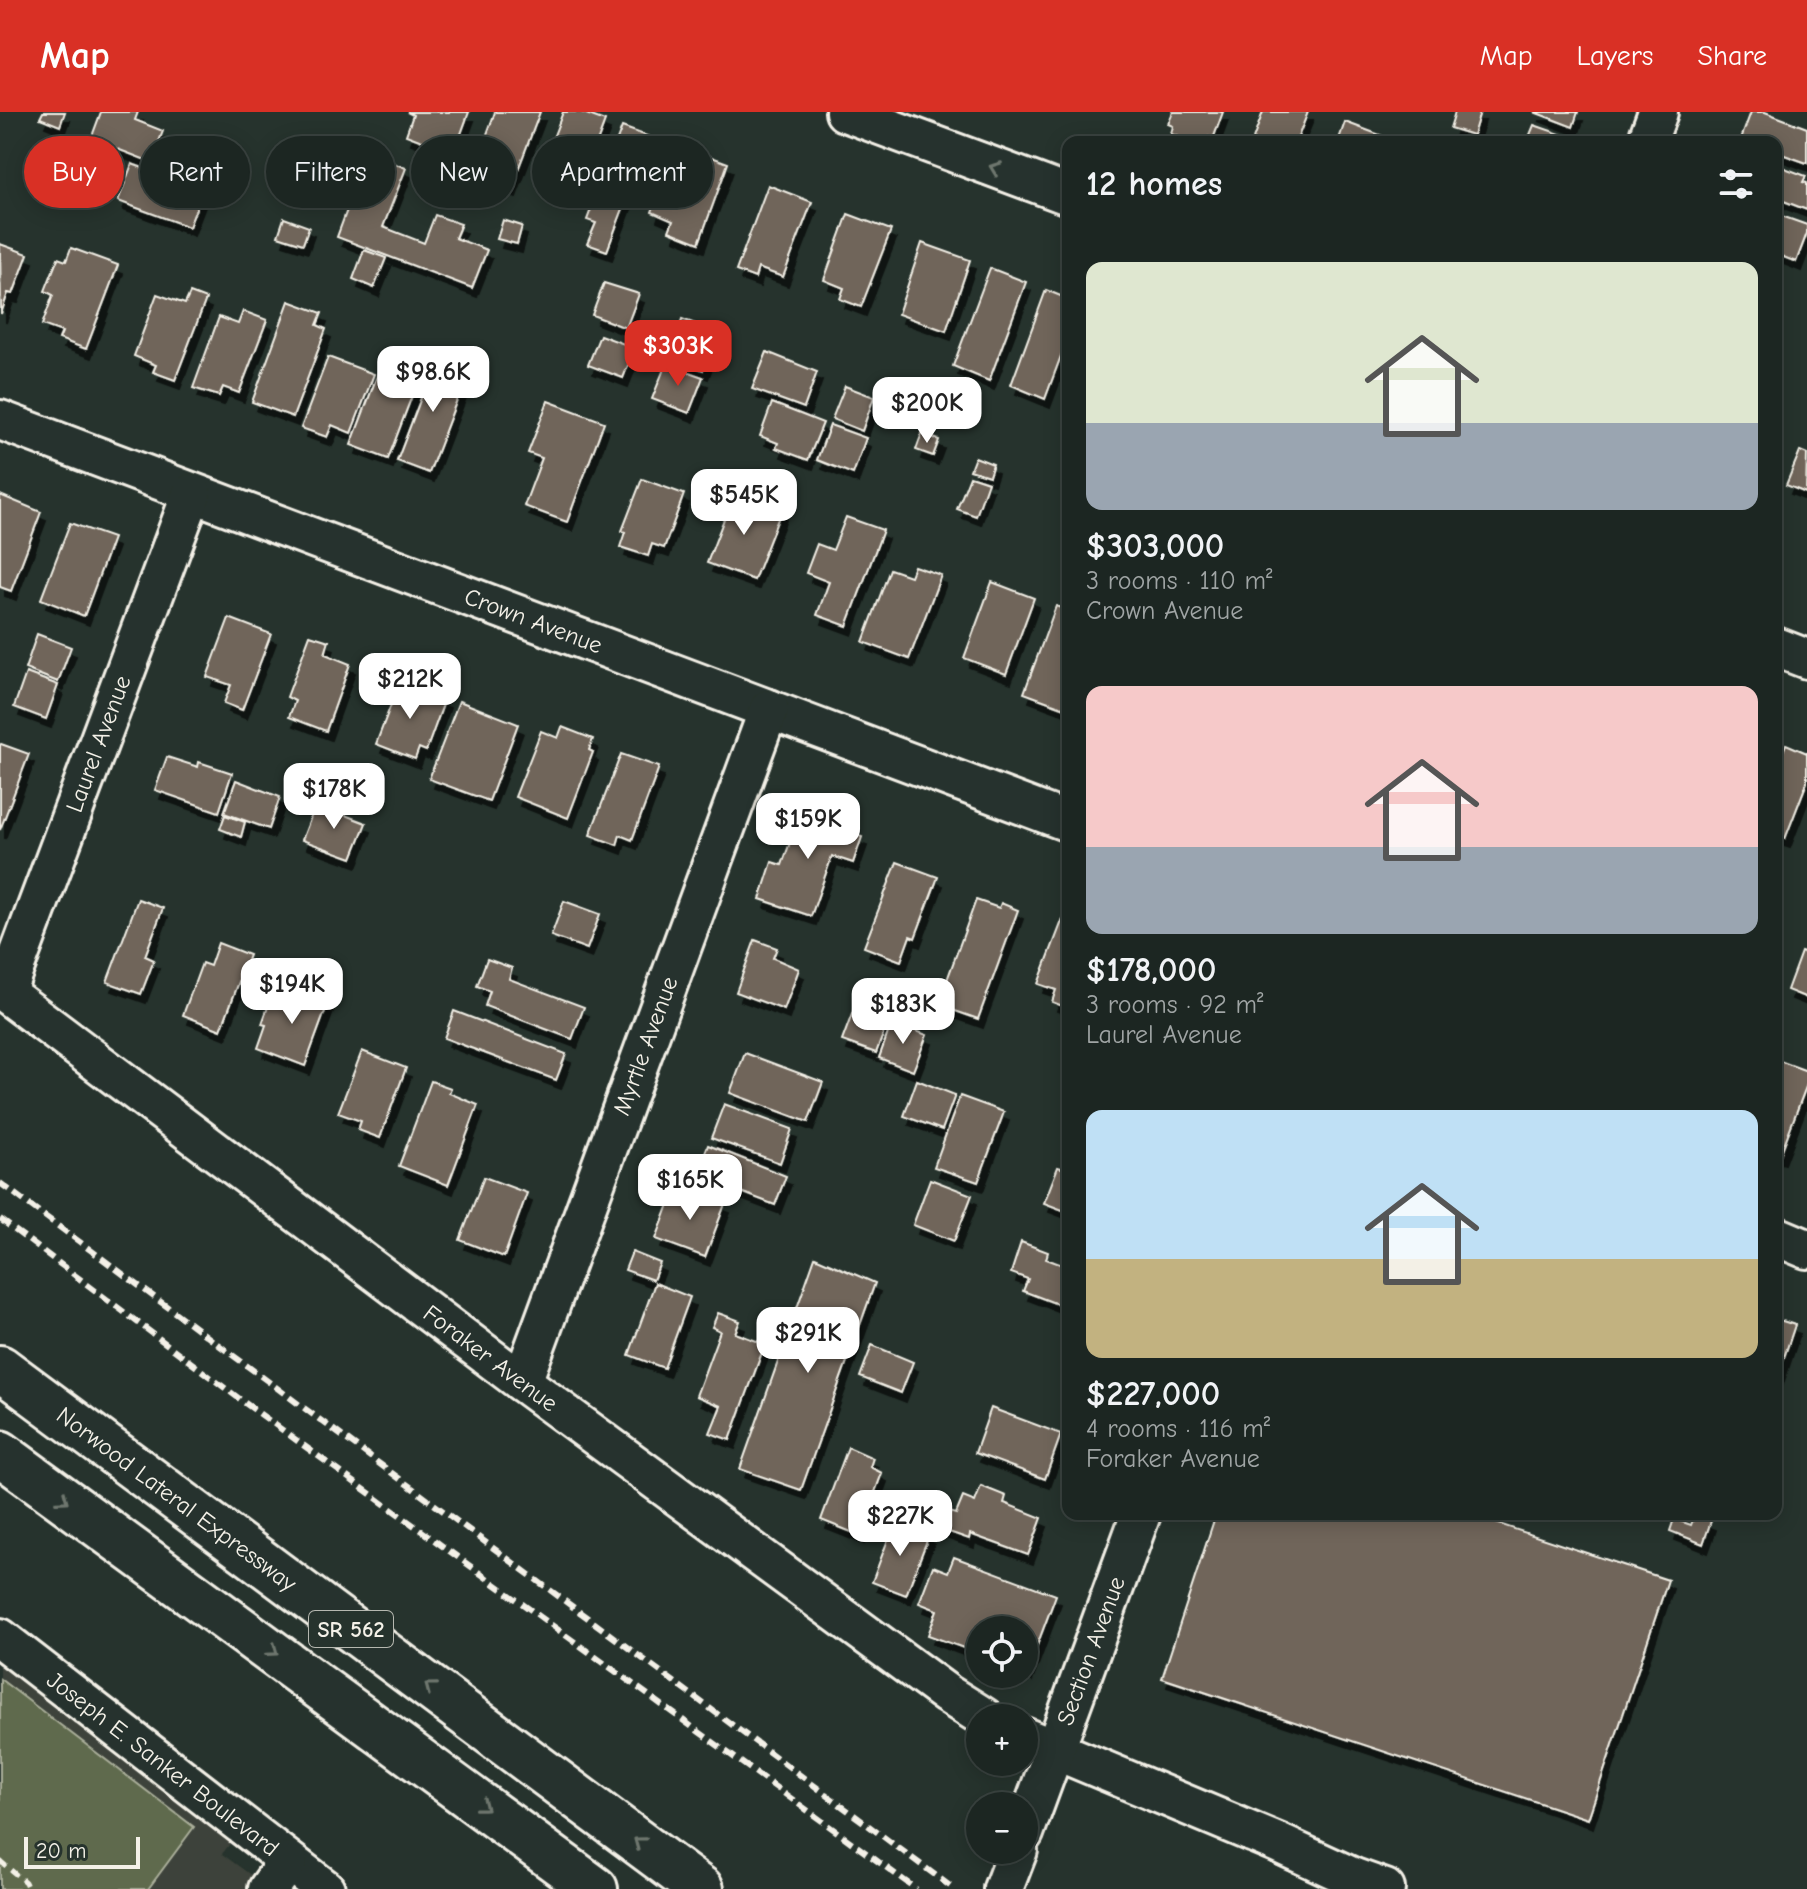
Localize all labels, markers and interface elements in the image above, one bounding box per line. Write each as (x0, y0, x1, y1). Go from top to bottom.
text: Map (40, 34, 110, 78)
text: Map (1480, 40, 1533, 72)
text: Layers (1577, 40, 1653, 72)
text: Share (1697, 40, 1767, 72)
chip: Buy (24, 136, 124, 208)
chip: Rent (140, 136, 250, 208)
chip: Filters (266, 136, 395, 208)
chip: New (411, 136, 516, 208)
chip: Apartment (532, 136, 713, 208)
one-way arrow (989, 161, 1003, 178)
icon: filters (1714, 162, 1758, 206)
text: 12 homes (1086, 164, 1222, 204)
icon: home (1350, 314, 1494, 458)
pin: $303K (622, 320, 734, 388)
text: $303K (643, 331, 713, 361)
pin: $98.6K (368, 346, 498, 414)
text: $98.6K (395, 357, 471, 387)
pin: $200K (871, 377, 983, 445)
text: $200K (891, 388, 963, 418)
pin: $545K (688, 469, 800, 537)
text: $545K (709, 480, 779, 510)
text: $303,000 (1086, 526, 1224, 566)
text: 3 rooms · 110 m² (1086, 566, 1273, 596)
street label: Crown Avenue (461, 582, 606, 659)
text: Crown Avenue (1086, 596, 1243, 626)
pin: $212K (354, 653, 466, 721)
text: $212K (377, 664, 443, 694)
street label: Laurel Avenue (60, 672, 136, 816)
icon: home (1350, 738, 1494, 882)
pin: $178K (278, 763, 390, 831)
text: $178K (302, 774, 366, 804)
pin: $159K (752, 793, 864, 861)
text: $159K (774, 804, 842, 834)
text: $178,000 (1086, 950, 1216, 990)
pin: $194K (236, 958, 348, 1026)
text: $194K (259, 969, 325, 999)
street label: Myrtle Avenue (607, 973, 684, 1119)
pin: $183K (847, 978, 959, 1046)
text: $183K (870, 989, 936, 1019)
text: 3 rooms · 92 m² (1086, 990, 1264, 1020)
text: Laurel Avenue (1086, 1020, 1242, 1050)
pin: $165K (634, 1154, 746, 1222)
icon: home (1350, 1162, 1494, 1306)
text: $165K (656, 1165, 724, 1195)
street label: Foraker Avenue (418, 1299, 563, 1417)
pin: $291K (752, 1307, 864, 1375)
text: $291K (774, 1318, 842, 1348)
text: $227,000 (1086, 1374, 1220, 1414)
street label: Norwood Lateral Expressway (51, 1401, 302, 1598)
text: 4 rooms · 116 m² (1086, 1414, 1270, 1444)
text: Foraker Avenue (1086, 1444, 1260, 1474)
one-way arrow (54, 1489, 69, 1503)
pin: $227K (844, 1490, 956, 1558)
text: $227K (866, 1501, 934, 1531)
street label: Section Avenue (1051, 1573, 1131, 1729)
road number: SR 562 (309, 1611, 393, 1647)
map controls (966, 1616, 1038, 1864)
button: locate (966, 1616, 1038, 1688)
one-way arrow (265, 1642, 279, 1656)
street label: Joseph E. Sanker Boulevard (41, 1666, 285, 1862)
one-way arrow (424, 1683, 439, 1697)
button: + (966, 1704, 1038, 1776)
button: − (966, 1792, 1038, 1864)
one-way arrow (474, 1796, 489, 1810)
scale bar (24, 1833, 140, 1869)
text: 20 m (36, 1838, 86, 1864)
one-way arrow (633, 1838, 647, 1852)

